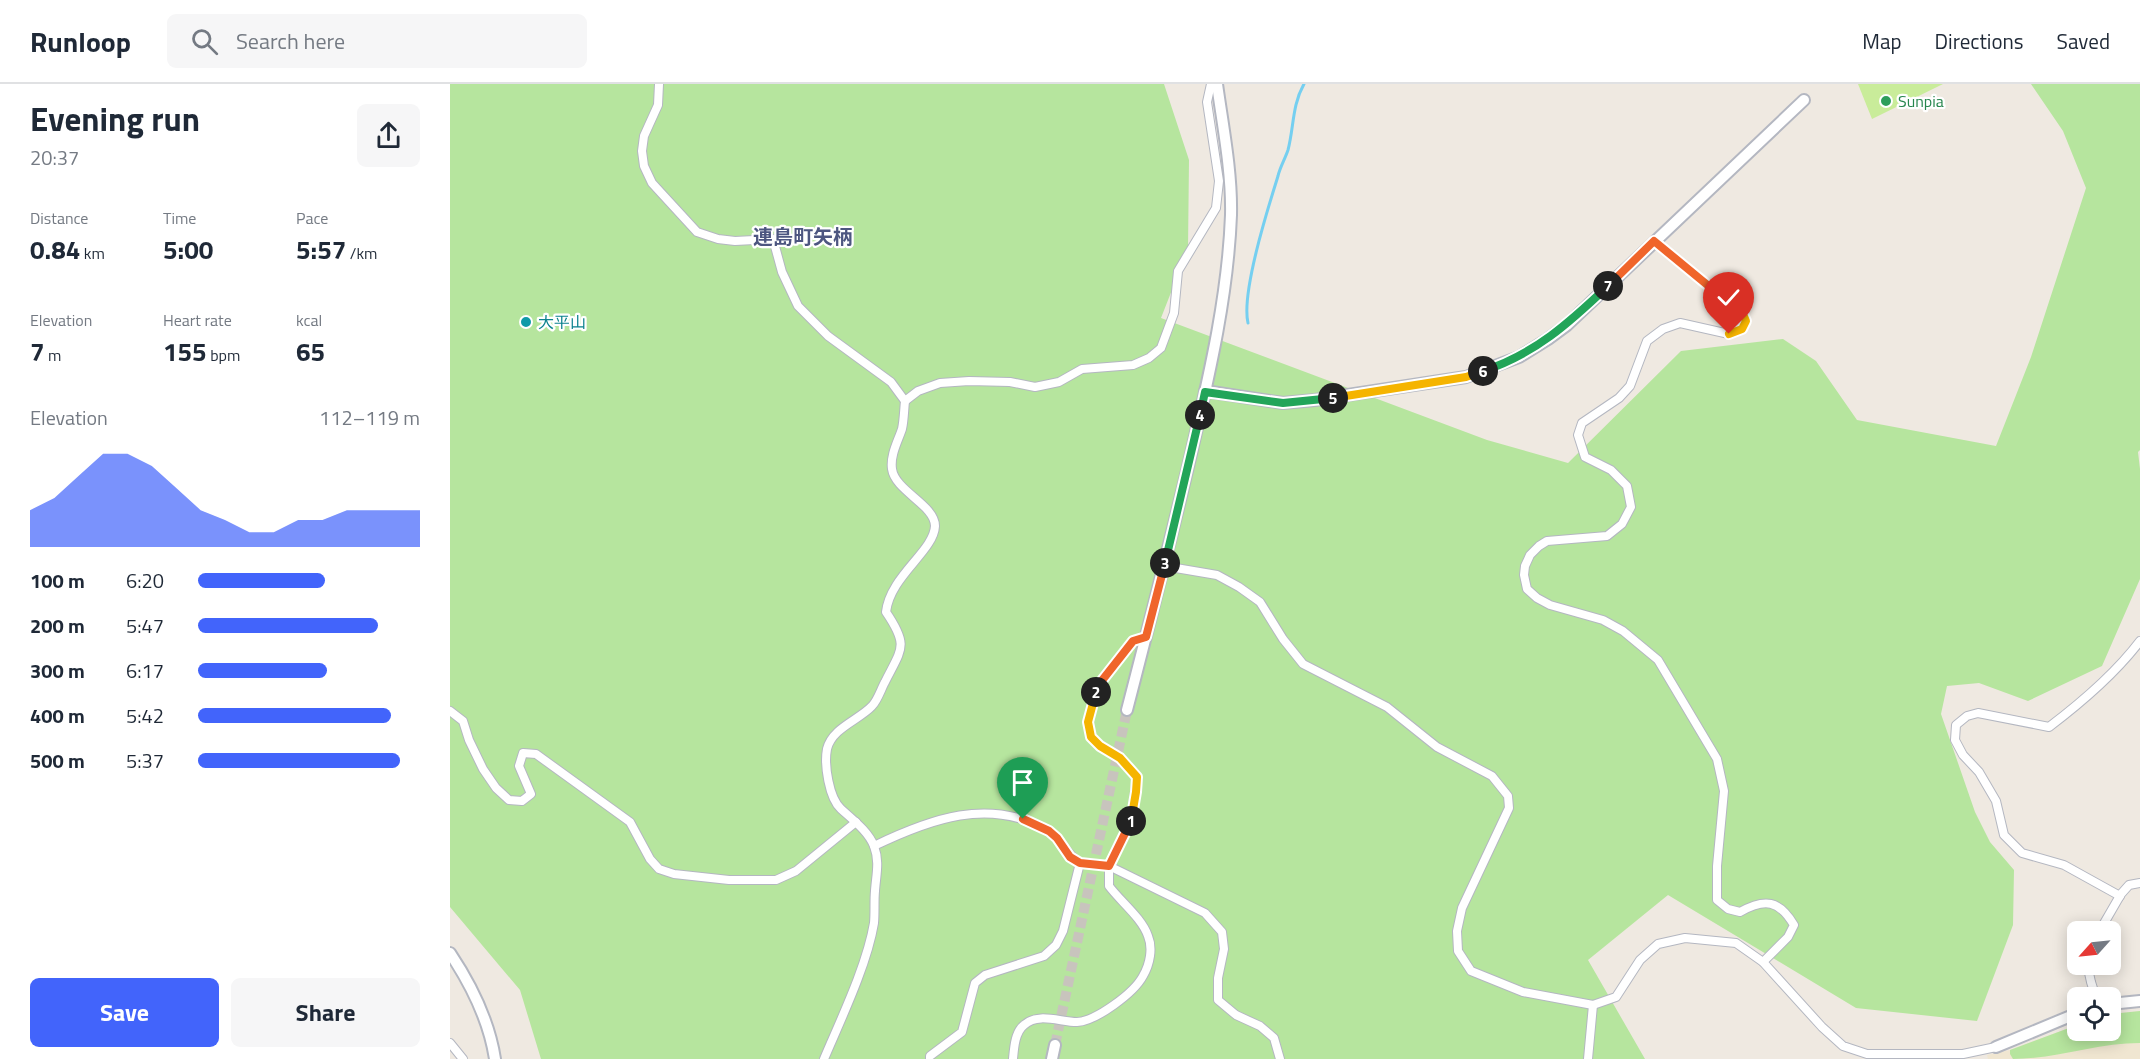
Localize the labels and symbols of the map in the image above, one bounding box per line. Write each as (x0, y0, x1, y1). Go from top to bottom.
place label: Sunpia (1898, 89, 1944, 113)
marker: Sunpia (1879, 94, 1893, 108)
district label: 連島町矢柄 (753, 221, 853, 252)
pin: 7 (1593, 271, 1623, 301)
pin (1703, 272, 1754, 334)
place label: 大平山 (538, 310, 586, 334)
marker: 大平山 (519, 315, 533, 329)
pin: 6 (1468, 356, 1498, 386)
pin: 5 (1318, 383, 1348, 413)
pin: 4 (1185, 400, 1215, 430)
pin: 3 (1150, 548, 1180, 578)
pin: 2 (1081, 677, 1111, 707)
pin (997, 757, 1048, 819)
pin: 1 (1116, 806, 1146, 836)
north arrow (2067, 921, 2121, 975)

